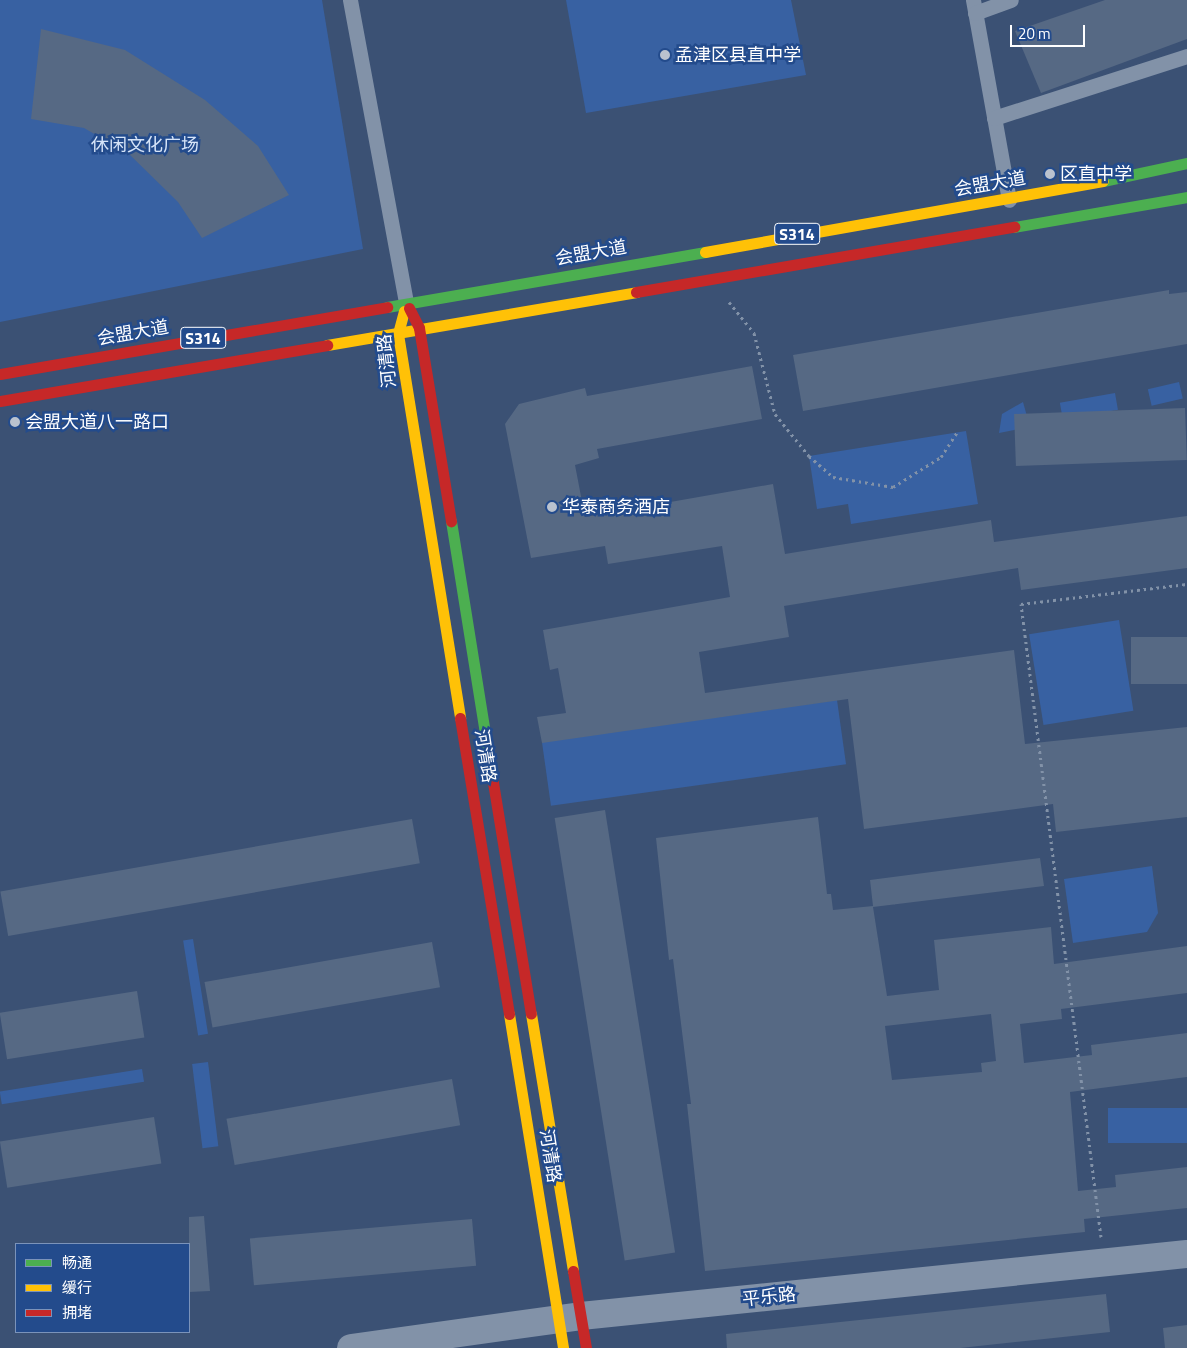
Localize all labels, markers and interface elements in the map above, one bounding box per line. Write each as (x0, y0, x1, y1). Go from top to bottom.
scale bar (1012, 15, 1087, 47)
text: 20 m (1018, 22, 1051, 45)
place label: 孟津区县直中学 (675, 44, 801, 66)
marker: 孟津区县直中学 (659, 49, 671, 61)
park label: 休闲文化广场 (91, 134, 199, 156)
place label: 区直中学 (1060, 163, 1132, 185)
street label: 会盟大道 (953, 167, 1027, 201)
marker: 区直中学 (1044, 168, 1056, 180)
road number: S314 (773, 220, 821, 248)
street label: 会盟大道 (554, 236, 628, 270)
street label: 会盟大道 (96, 316, 170, 350)
road number: S314 (179, 324, 227, 352)
street label: 河清路 (373, 333, 401, 389)
place label: 会盟大道八一路口 (25, 411, 169, 433)
marker: 会盟大道八一路口 (9, 416, 21, 428)
place label: 华泰商务酒店 (562, 496, 670, 518)
marker: 华泰商务酒店 (546, 501, 558, 513)
street label: 河清路 (470, 728, 500, 784)
street label: 河清路 (535, 1128, 565, 1184)
legend (15, 1243, 190, 1333)
text: 畅通 (62, 1251, 92, 1274)
text: 缓行 (62, 1276, 92, 1299)
street label: 平乐路 (741, 1283, 797, 1311)
text: 拥堵 (62, 1301, 92, 1324)

